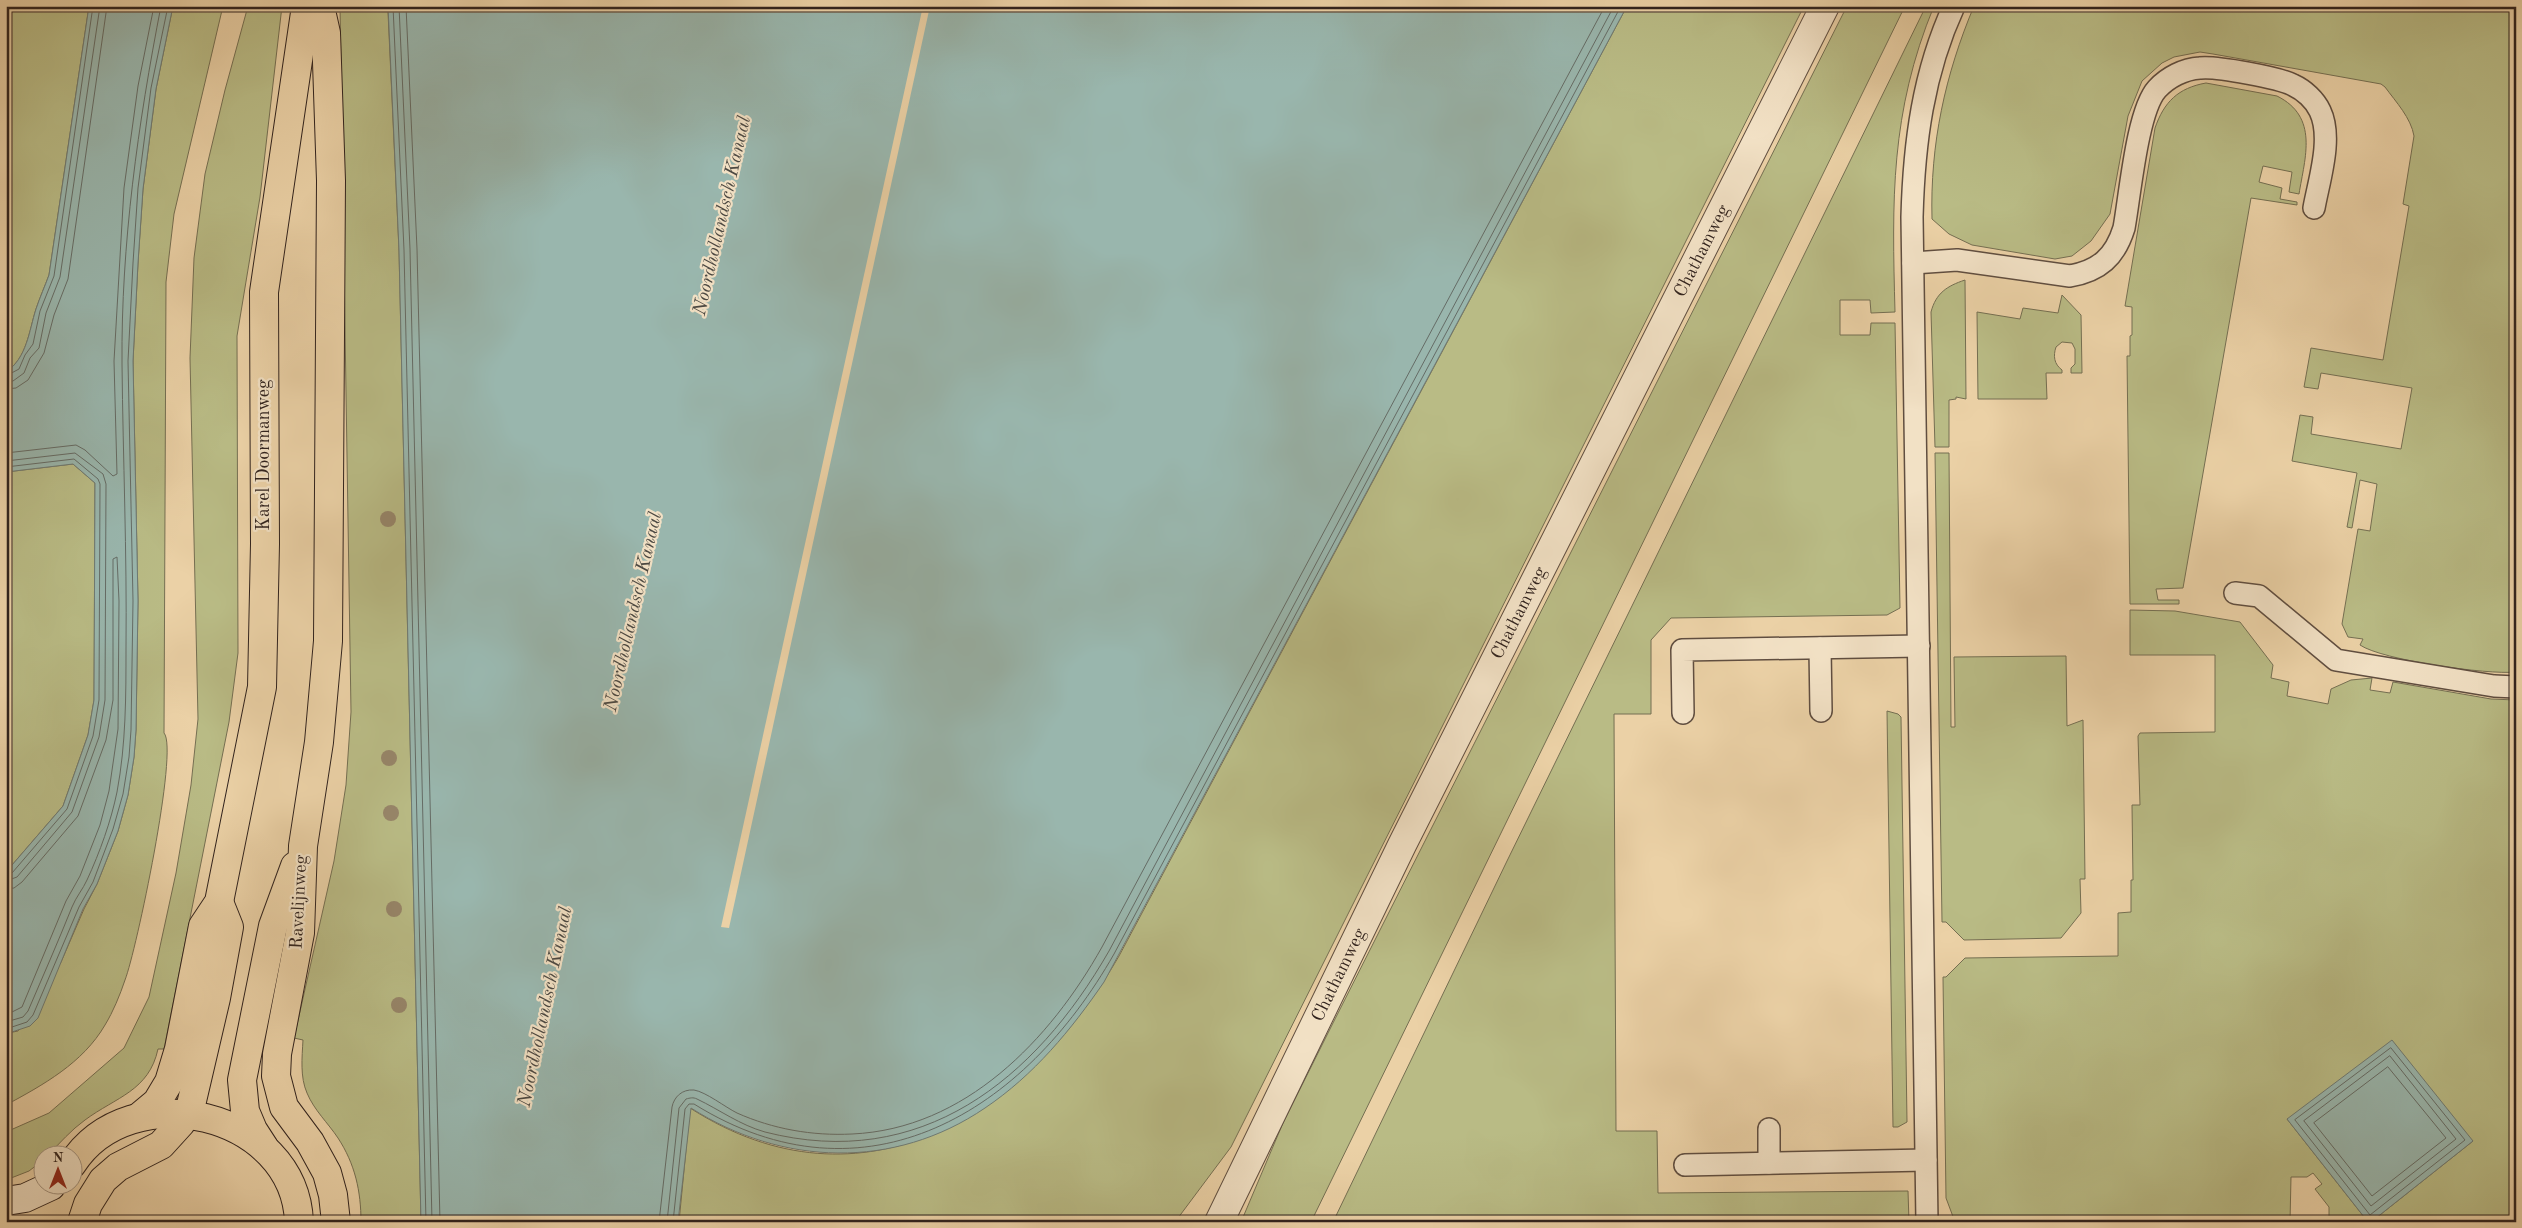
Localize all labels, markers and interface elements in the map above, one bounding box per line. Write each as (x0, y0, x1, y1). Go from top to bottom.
water label: Noordhollandsch Kanaal (691, 114, 755, 318)
street label: Chathamweg (1671, 202, 1733, 300)
street label: Karel Doormanweg (255, 379, 273, 531)
water label: Noordhollandsch Kanaal (602, 510, 666, 714)
street label: Chathamweg (1488, 564, 1550, 662)
street label: Ravelijnweg (288, 854, 310, 950)
water label: Noordhollandsch Kanaal (515, 905, 577, 1110)
street label: Chathamweg (1309, 925, 1369, 1024)
north arrow (32, 1146, 82, 1196)
text: N (53, 1151, 64, 1165)

